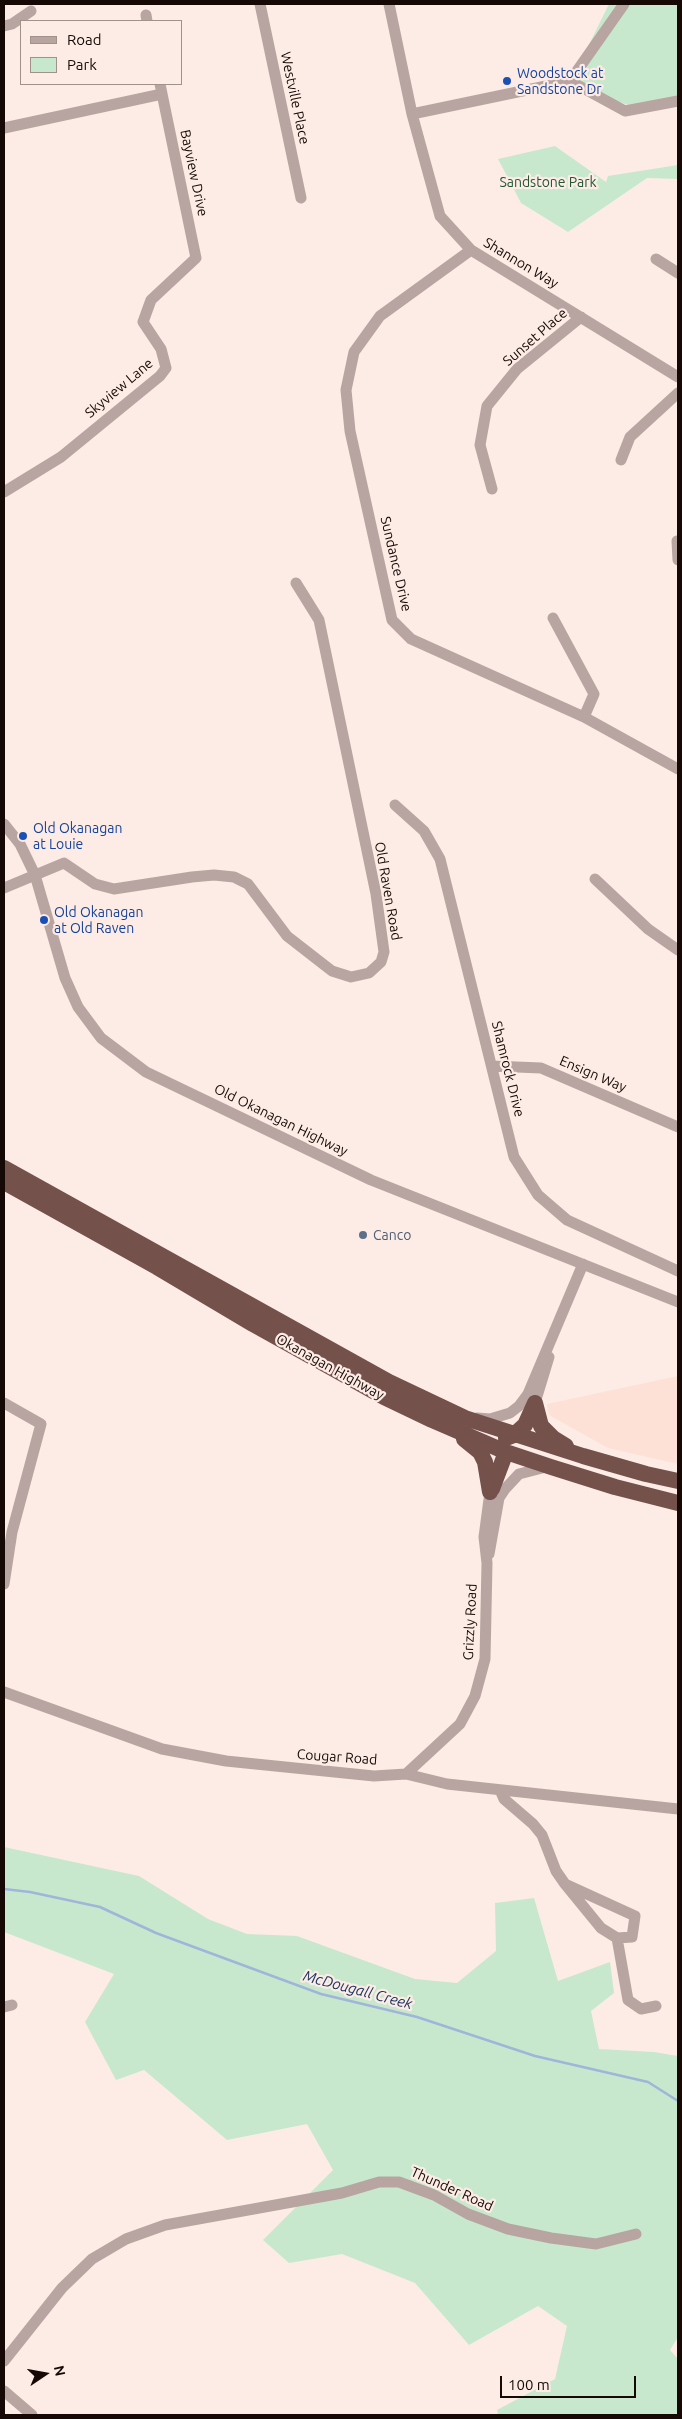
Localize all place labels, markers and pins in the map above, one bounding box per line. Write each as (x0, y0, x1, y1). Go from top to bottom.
place label: Woodstock at Sandstone Dr (517, 65, 604, 98)
marker: Woodstock at Sandstone Dr (501, 75, 513, 87)
place label: Old Okanagan at Louie (33, 820, 122, 852)
marker: Old Okanagan at Louie (17, 830, 29, 842)
place label: Old Okanagan at Old Raven (54, 904, 143, 936)
marker: Old Okanagan at Old Raven (38, 914, 50, 926)
place label: Canco (373, 1227, 411, 1243)
marker: Canco (357, 1229, 369, 1241)

